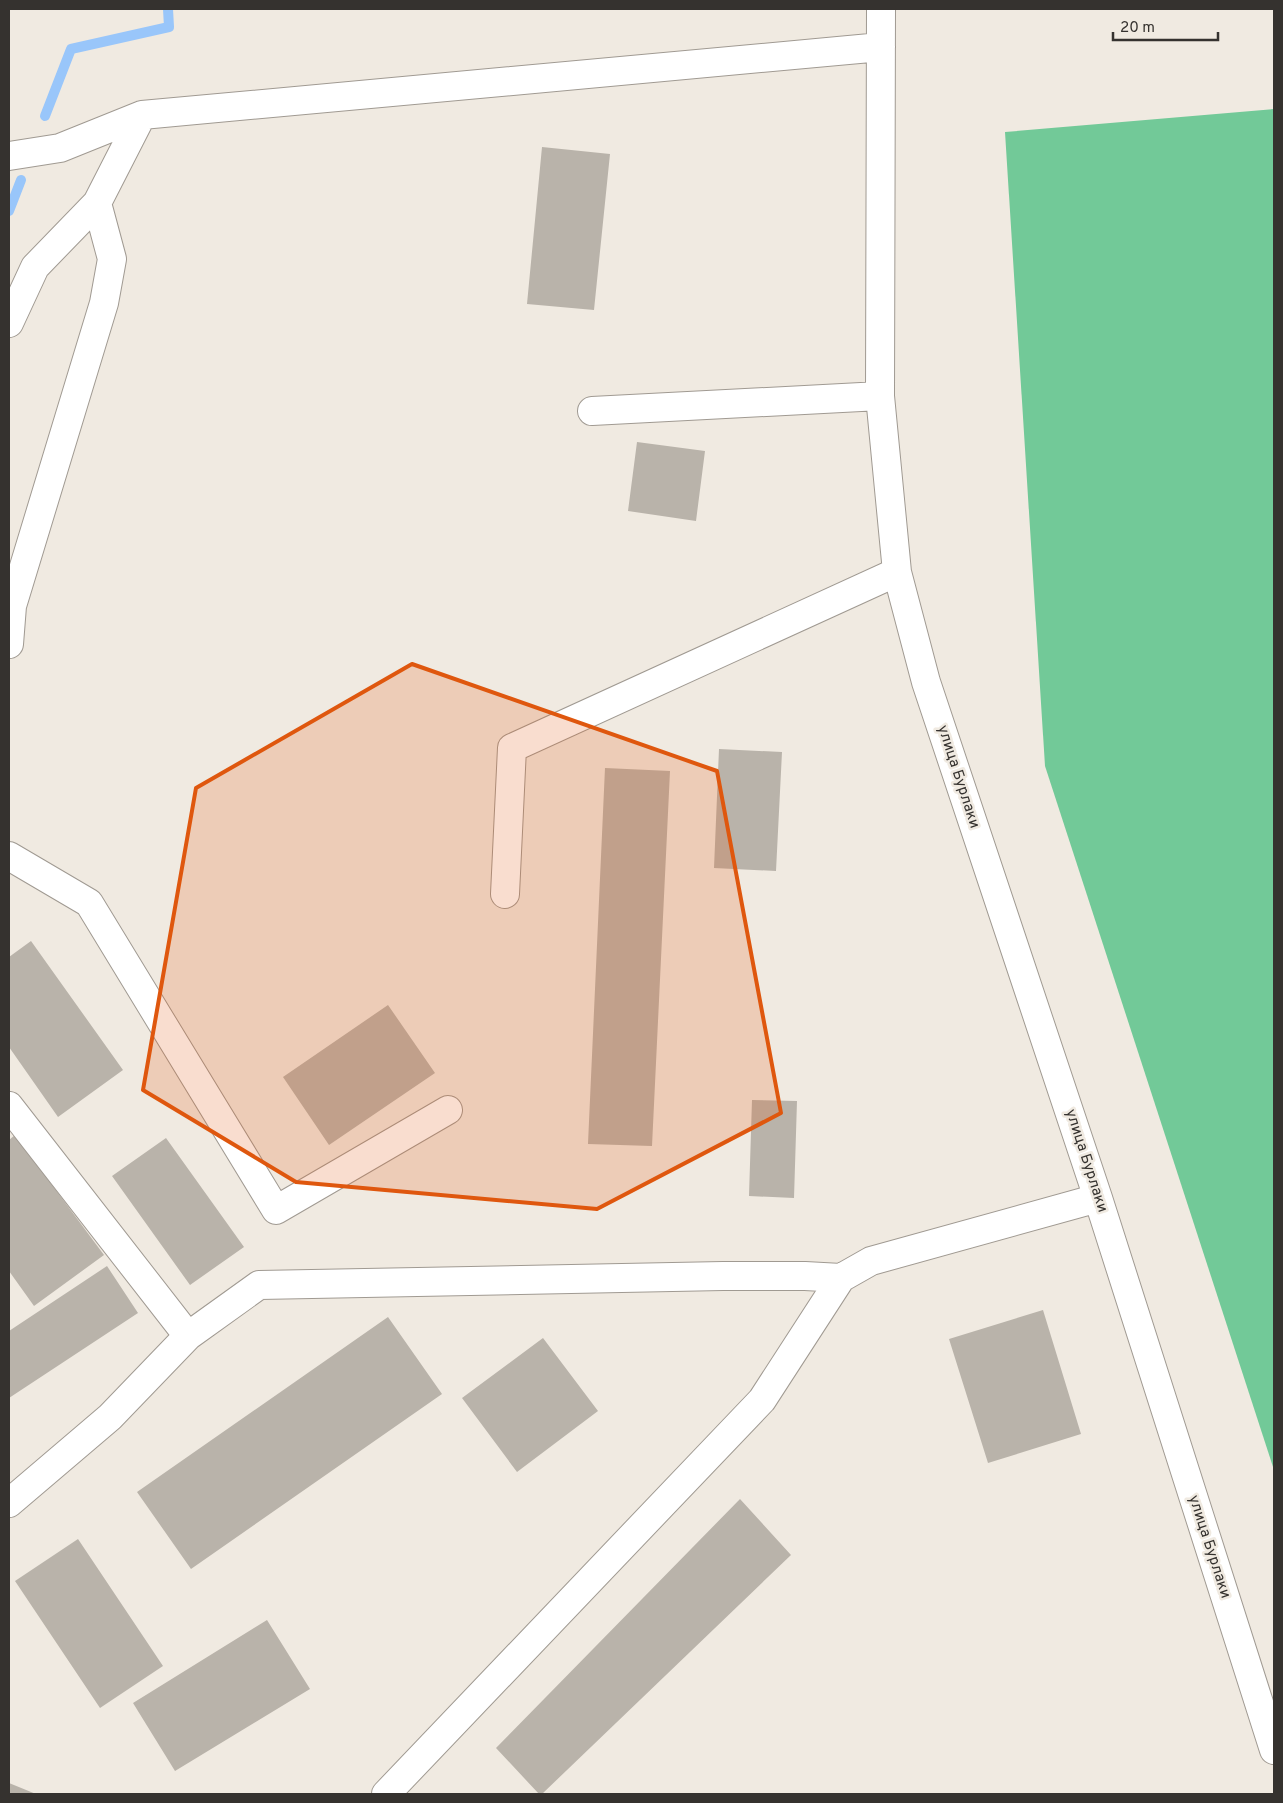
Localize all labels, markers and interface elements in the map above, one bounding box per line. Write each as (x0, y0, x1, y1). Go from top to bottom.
scale bar (1113, 10, 1218, 42)
text: 20 m (1120, 19, 1155, 38)
street label: улица Бурлаки (932, 723, 984, 831)
street label: улица Бурлаки (1060, 1107, 1112, 1215)
street label: улица Бурлаки (1183, 1493, 1235, 1601)

